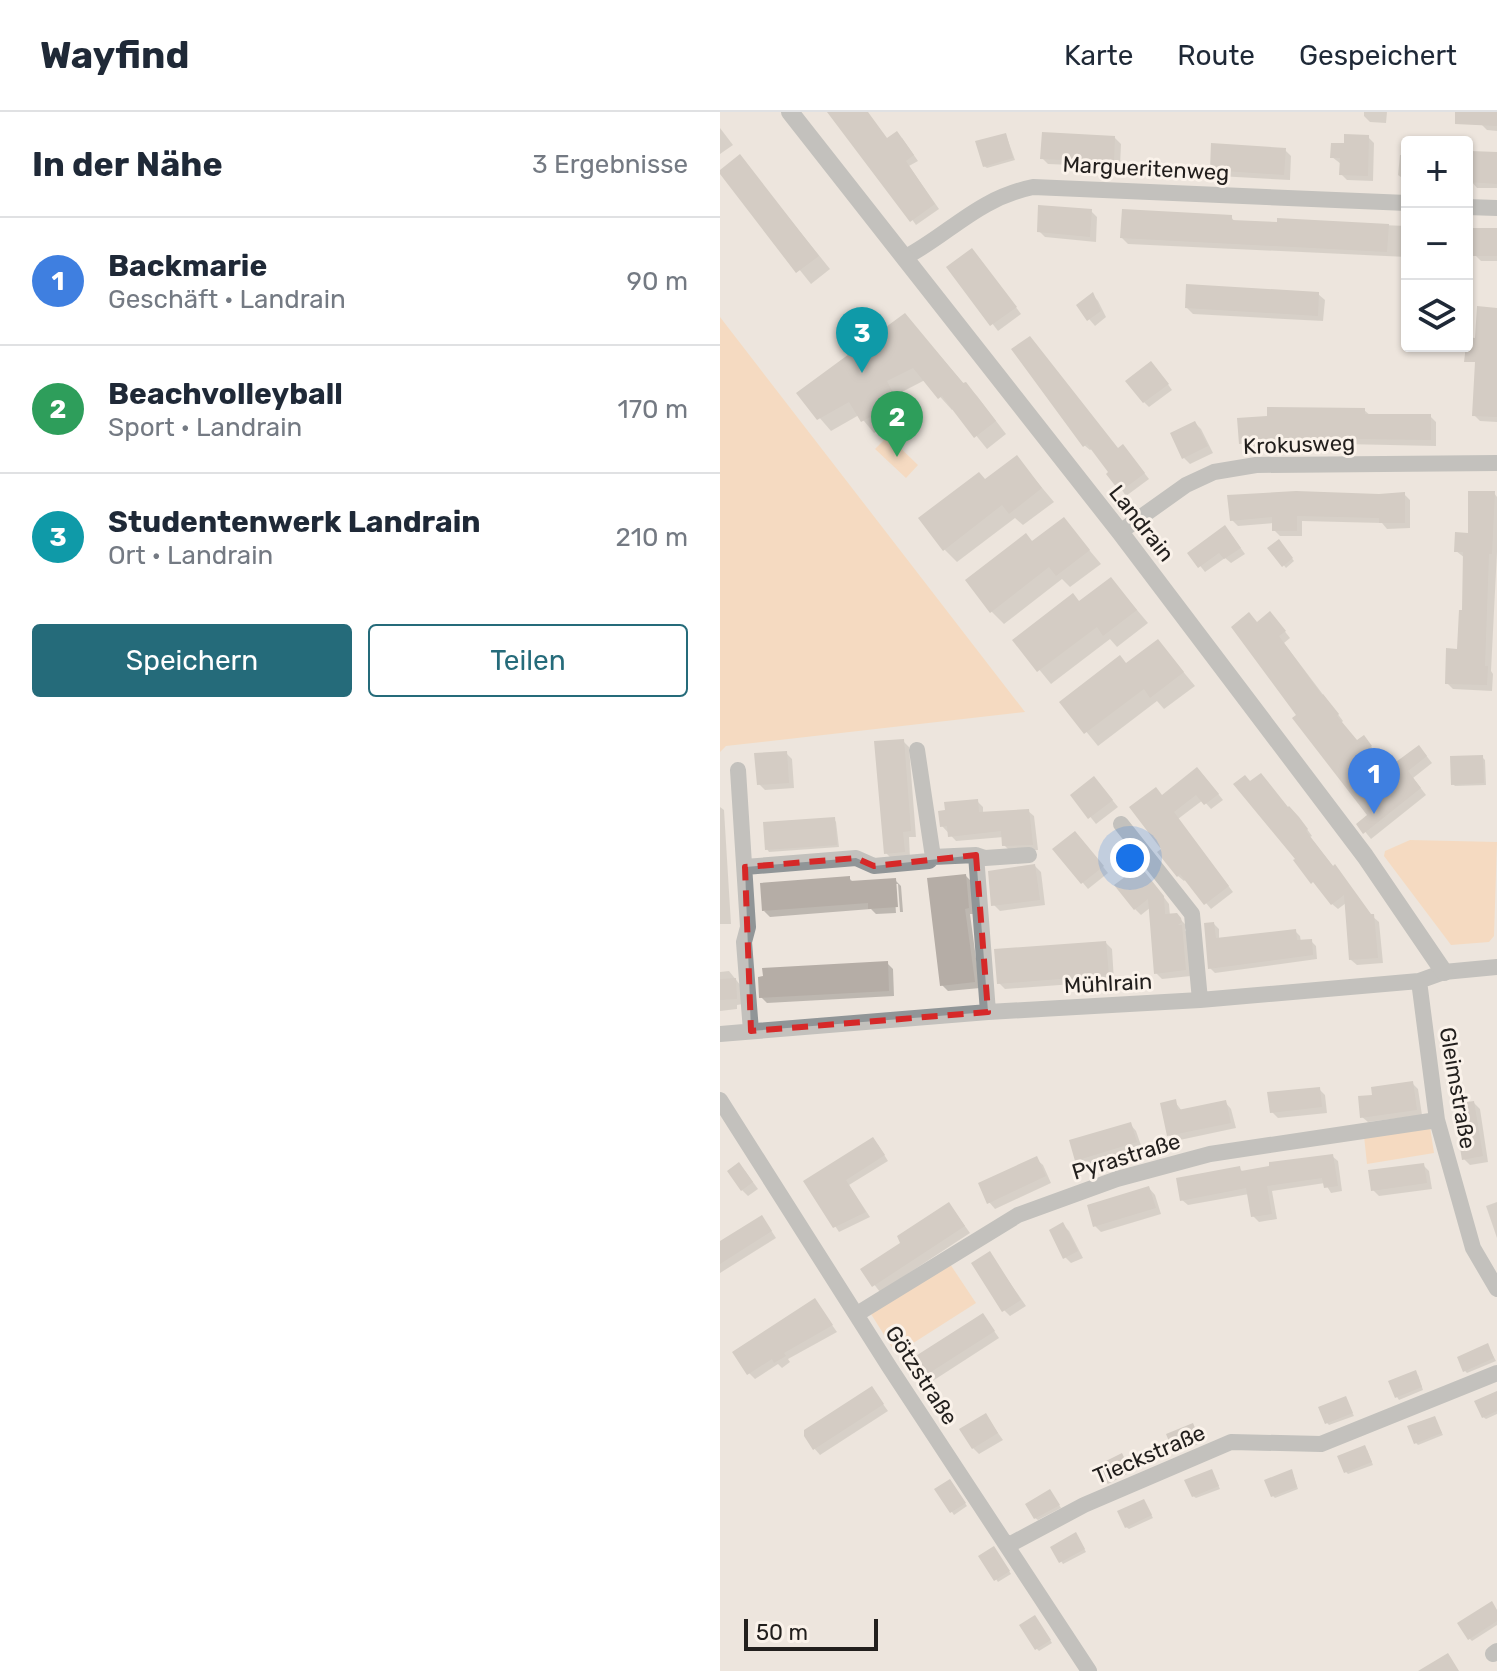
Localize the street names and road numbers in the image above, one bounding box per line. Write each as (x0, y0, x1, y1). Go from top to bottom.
street label: Margueritenweg (1062, 151, 1230, 186)
street label: Krokusweg (1242, 429, 1356, 460)
street label: Landrain (1103, 480, 1180, 567)
street label: Mühlrain (1063, 968, 1153, 999)
street label: Gleimstraße (1434, 1025, 1481, 1151)
street label: Pyrastraße (1069, 1127, 1184, 1186)
street label: Götzstraße (880, 1321, 964, 1430)
street label: Tieckstraße (1089, 1419, 1209, 1490)

